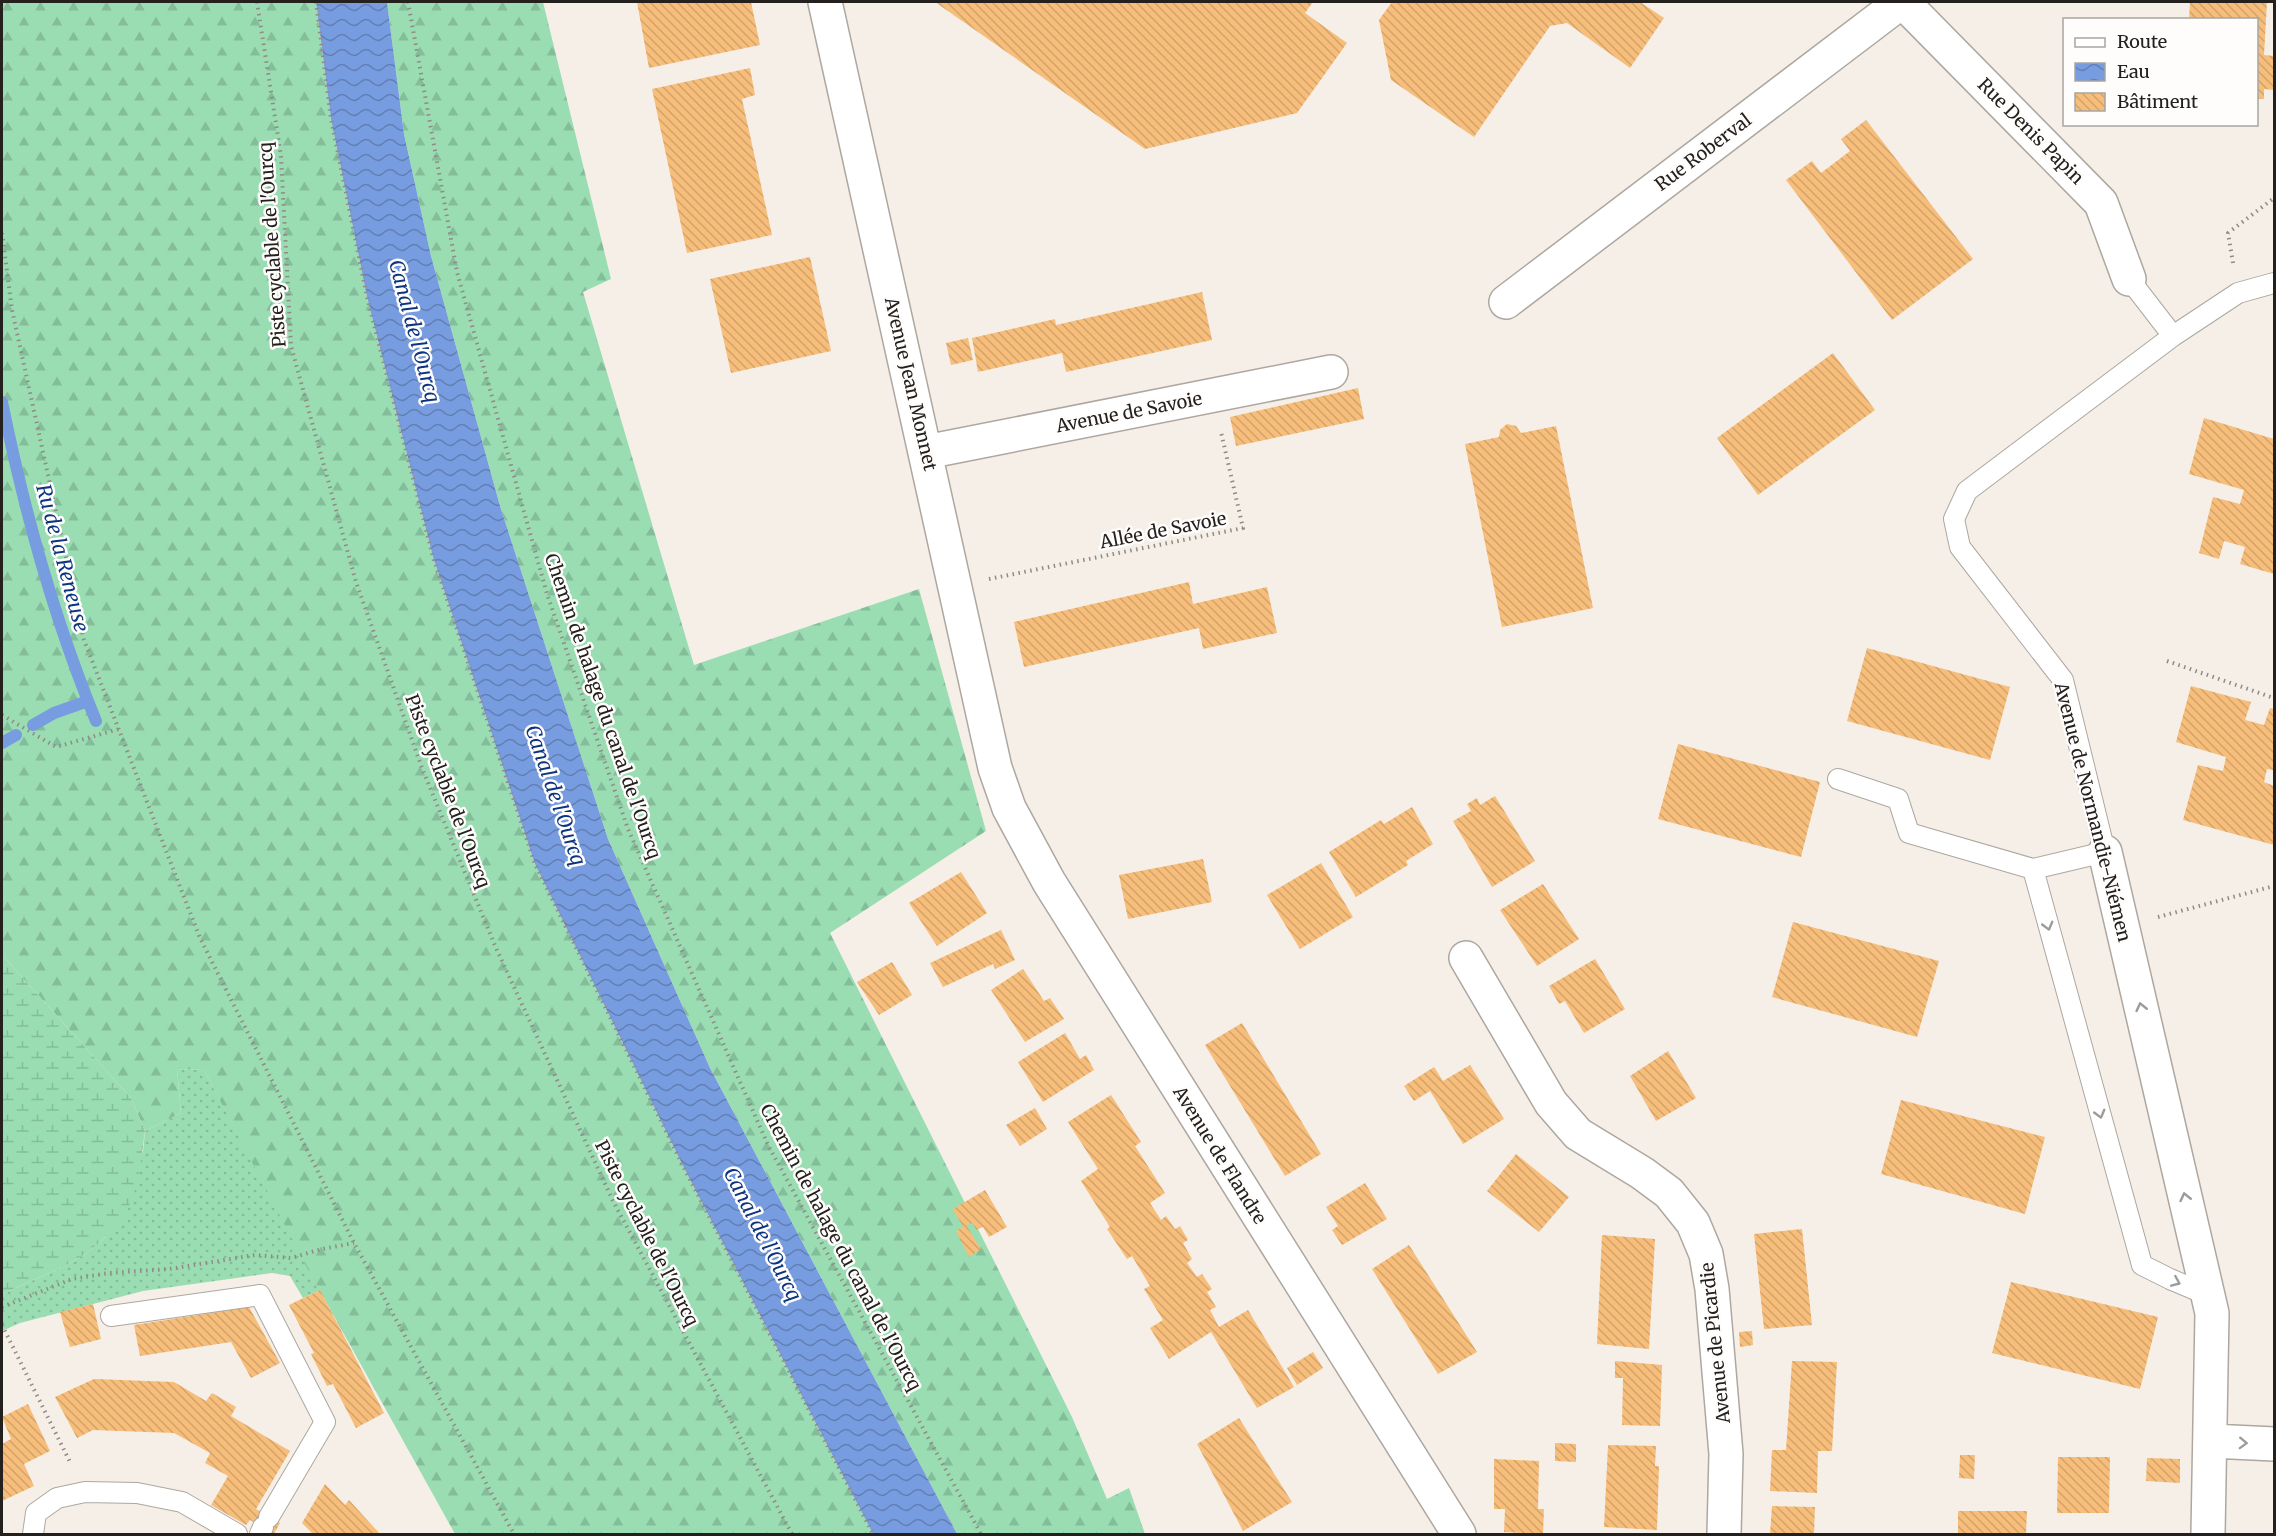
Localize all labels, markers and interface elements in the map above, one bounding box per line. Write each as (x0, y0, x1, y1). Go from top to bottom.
legend (2063, 18, 2258, 126)
text: Route (2117, 30, 2167, 53)
text: Eau (2117, 60, 2150, 83)
street label: Rue Denis Papin (1973, 73, 2089, 189)
text: Bâtiment (2117, 90, 2198, 113)
street label: Rue Roberval (1650, 108, 1756, 196)
street label: Piste cyclable de l'Ourcq (253, 141, 291, 348)
water label: Canal de l'Ourcq (384, 257, 446, 405)
street label: Avenue Jean Monnet (880, 294, 942, 473)
street label: Avenue de Savoie (1053, 387, 1204, 438)
water label: Ru de la Reneuse (31, 481, 95, 635)
street label: Allée de Savoie (1097, 506, 1228, 554)
street label: Chemin de halage du canal de l'Ourcq (540, 550, 666, 862)
street label: Avenue de Normandie-Niémen (2049, 679, 2136, 944)
street label: Piste cyclable de l'Ourcq (400, 691, 496, 891)
water label: Canal de l'Ourcq (520, 722, 592, 868)
one-way arrow (2041, 920, 2053, 930)
one-way arrow (2135, 1002, 2148, 1012)
street label: Avenue de Flandre (1168, 1081, 1272, 1228)
street label: Chemin de halage du canal de l'Ourcq (755, 1100, 927, 1394)
one-way arrow (2093, 1108, 2105, 1118)
street label: Piste cyclable de l'Ourcq (590, 1136, 704, 1330)
water label: Canal de l'Ourcq (719, 1163, 807, 1305)
one-way arrow (2180, 1192, 2193, 1202)
street label: Avenue de Picardie (1695, 1261, 1735, 1426)
one-way arrow (2170, 1275, 2181, 1287)
one-way arrow (2238, 1436, 2247, 1449)

